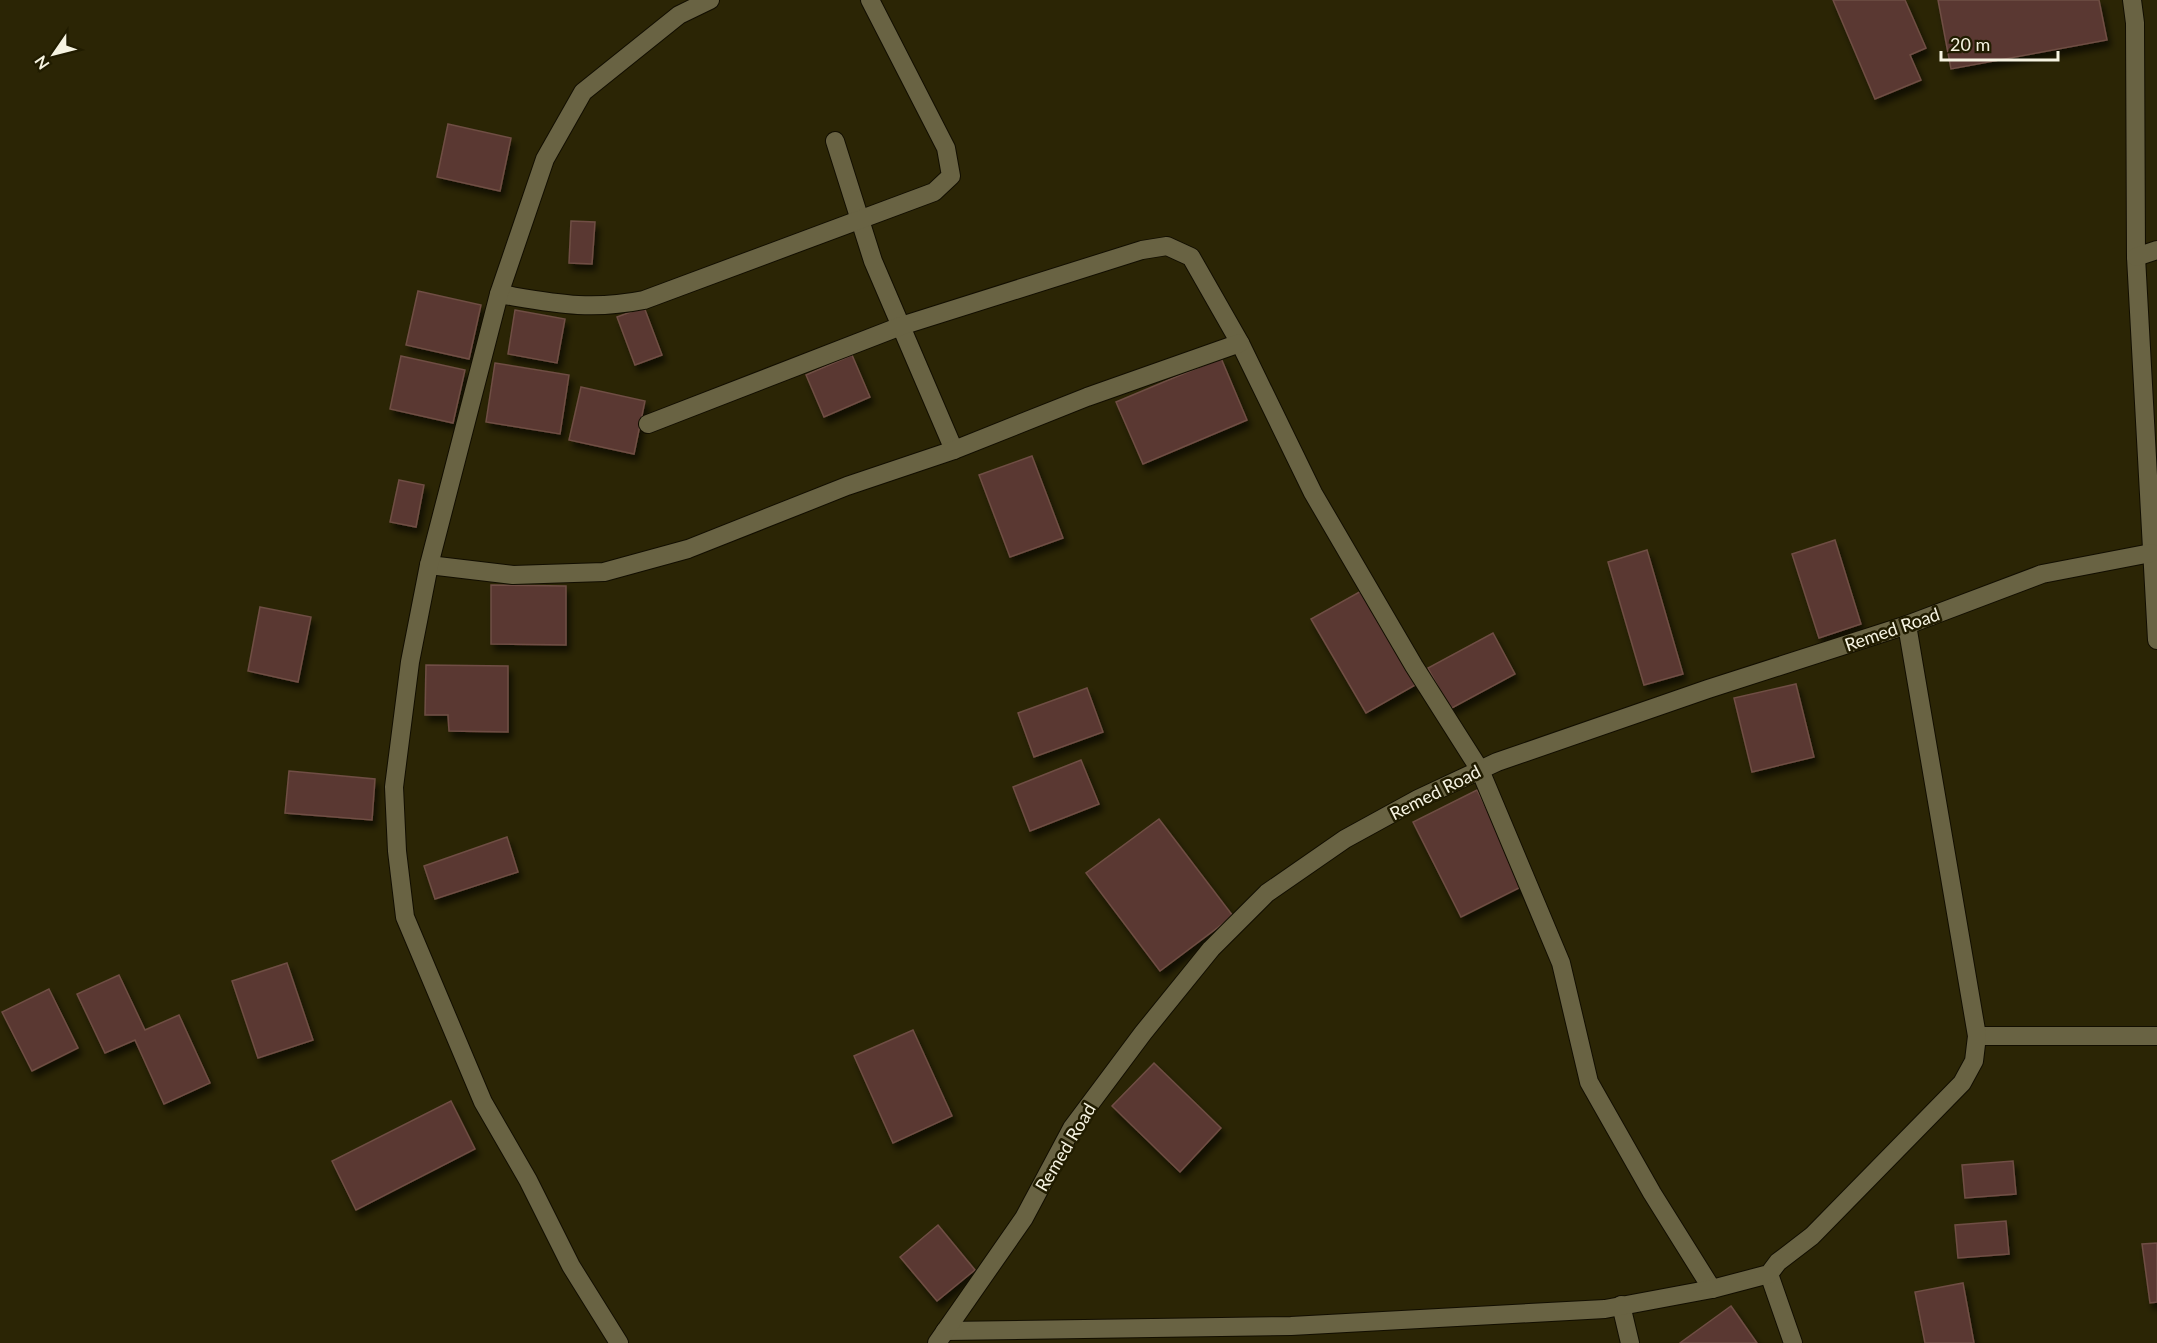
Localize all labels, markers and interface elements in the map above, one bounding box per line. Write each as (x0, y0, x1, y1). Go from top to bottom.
north arrow (24, 24, 84, 84)
scale bar (1941, 24, 2058, 62)
text: 20 m (1950, 33, 1990, 55)
text: N (30, 52, 53, 73)
street label: Remed Road (1842, 602, 1942, 656)
street label: Remed Road (1386, 760, 1484, 824)
street label: Remed Road (1030, 1099, 1100, 1195)

